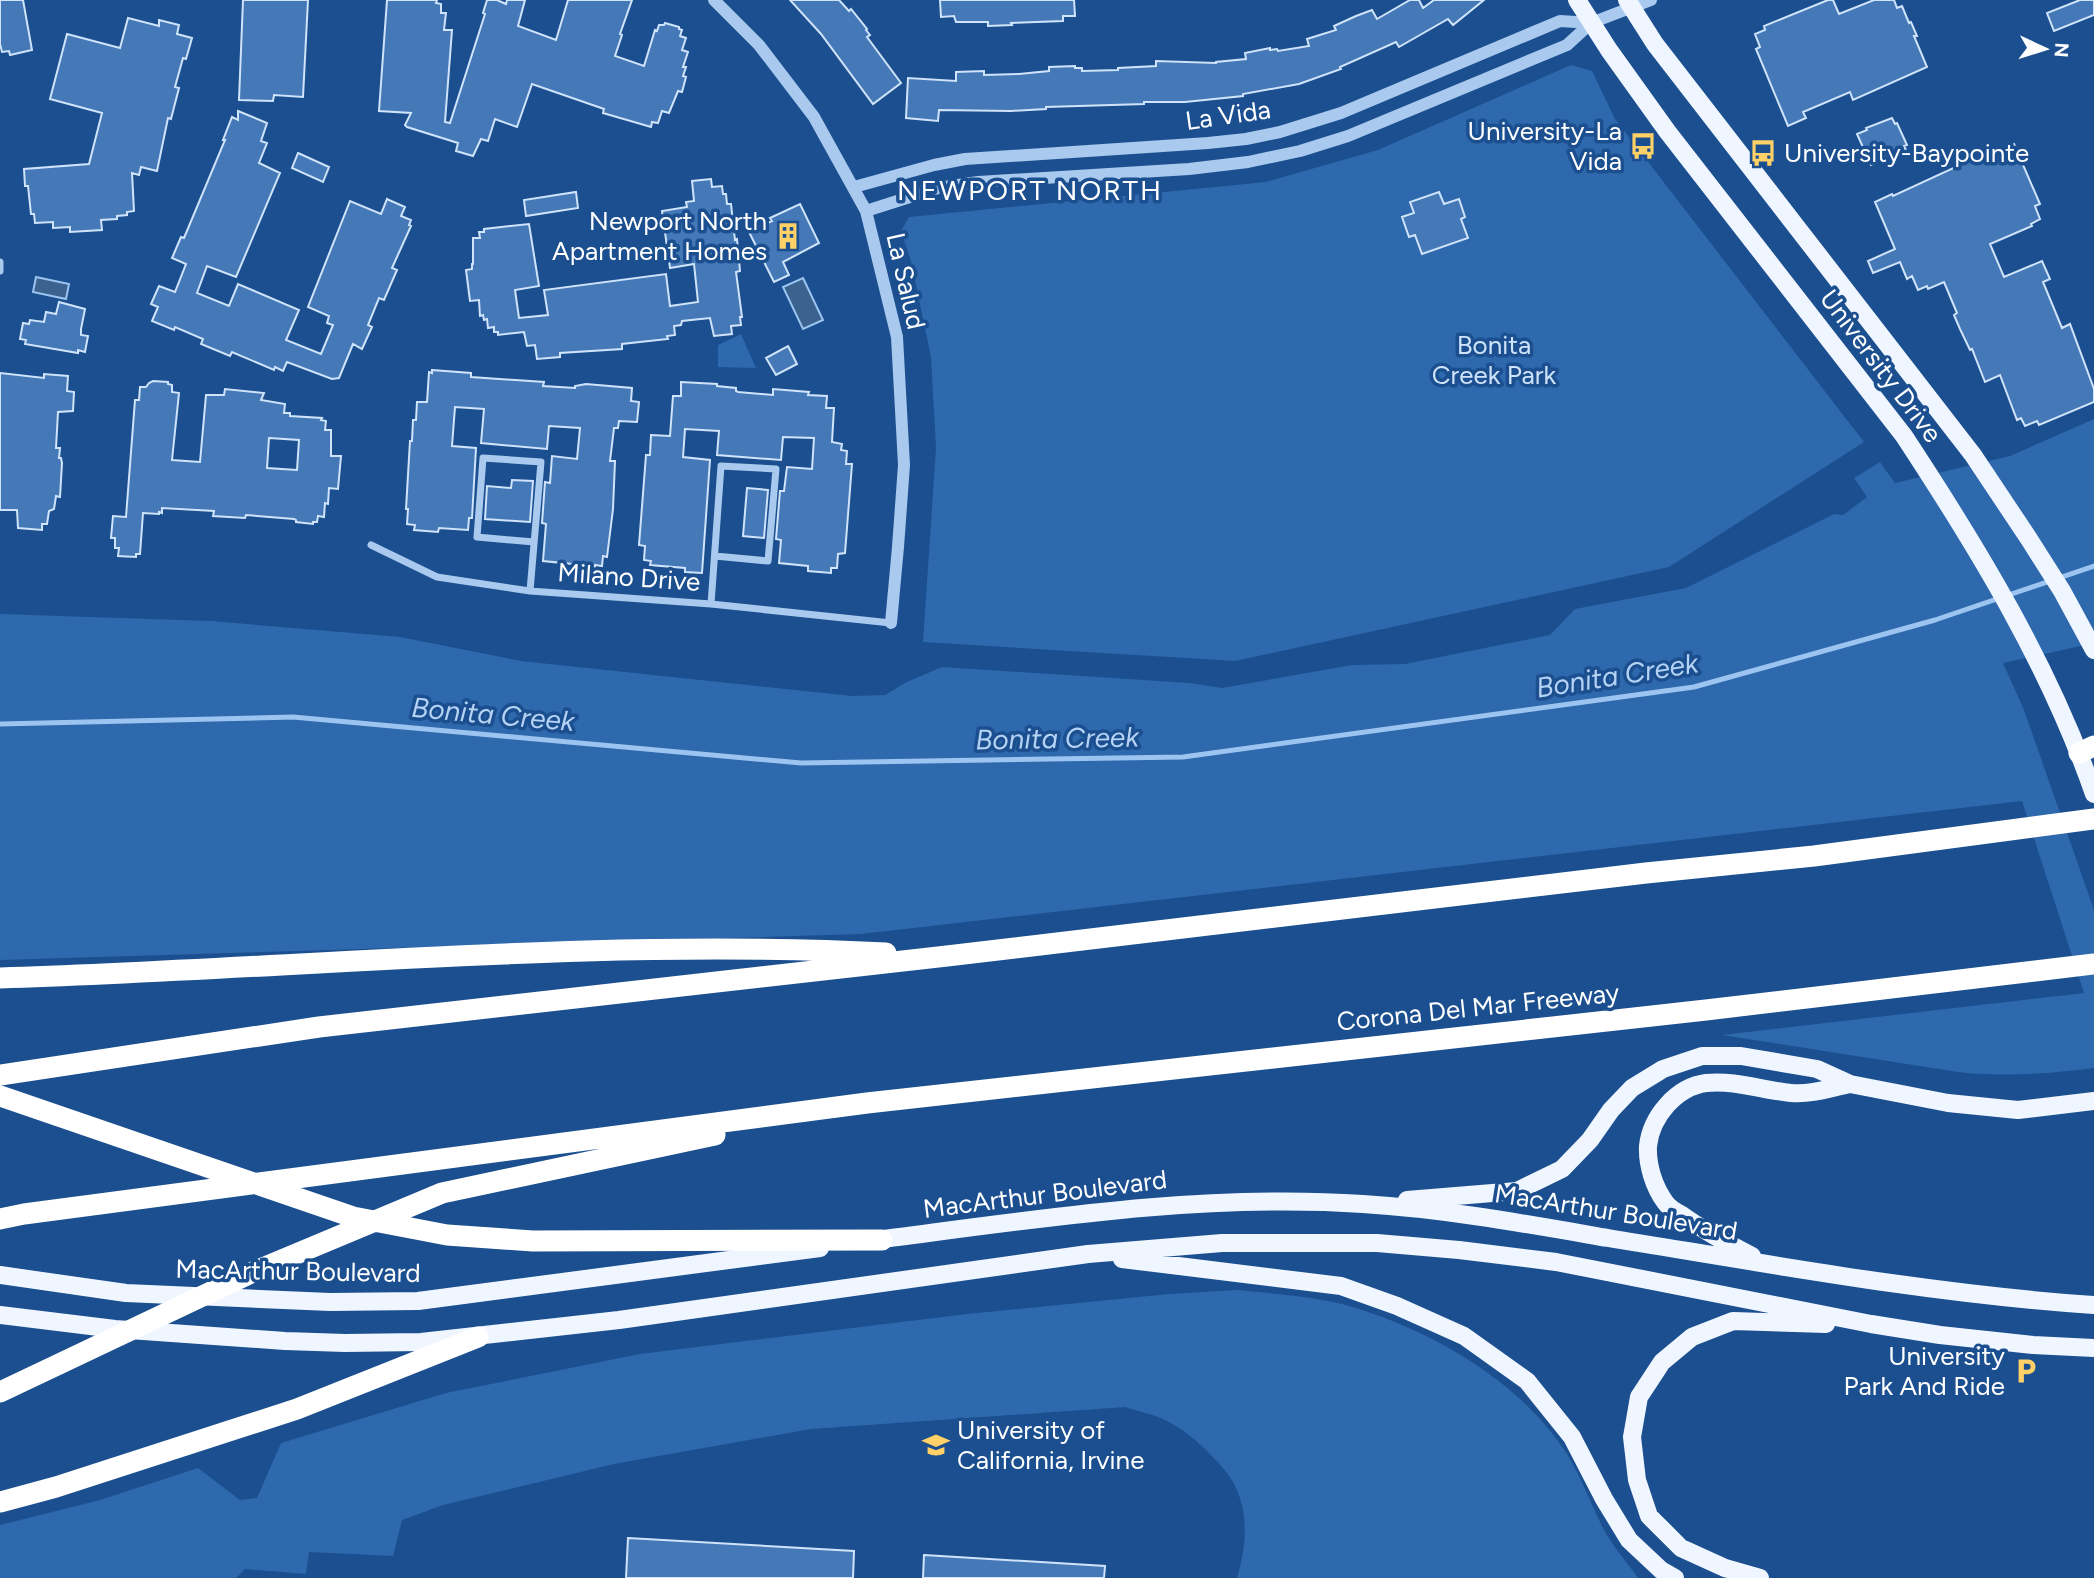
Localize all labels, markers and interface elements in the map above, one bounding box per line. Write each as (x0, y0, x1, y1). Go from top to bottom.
north arrow (2010, 14, 2080, 84)
text: N (2049, 42, 2073, 58)
street label: La Vida (1183, 93, 1273, 137)
place label: University-La Vida (1468, 115, 1622, 177)
bus stop icon: University-La Vida (1628, 131, 1658, 161)
place label: University-Baypointe (1784, 137, 2029, 169)
bus stop icon: University-Baypointe (1748, 138, 1778, 168)
district label: NEWPORT NORTH (897, 173, 1163, 207)
place label: Newport North Apartment Homes (552, 205, 767, 267)
building icon: Newport North Apartment Homes (773, 221, 803, 251)
street label: La Salud (879, 230, 933, 332)
street label: University Drive (1813, 283, 1949, 449)
park label: Bonita Creek Park (1432, 329, 1557, 391)
street label: Milano Drive (556, 556, 702, 598)
water label: Bonita Creek (1534, 645, 1702, 705)
water label: Bonita Creek (410, 690, 577, 738)
water label: Bonita Creek (975, 720, 1140, 756)
street label: Corona Del Mar Freeway (1335, 976, 1621, 1038)
street label: MacArthur Boulevard (921, 1163, 1169, 1225)
street label: MacArthur Boulevard (1492, 1177, 1740, 1247)
street label: MacArthur Boulevard (175, 1253, 421, 1289)
place label: University Park And Ride (1844, 1340, 2005, 1402)
parking icon: University Park And Ride (2011, 1356, 2041, 1386)
place label: University of California, Irvine (957, 1414, 1144, 1476)
school or university icon: University of California, Irvine (921, 1430, 951, 1460)

